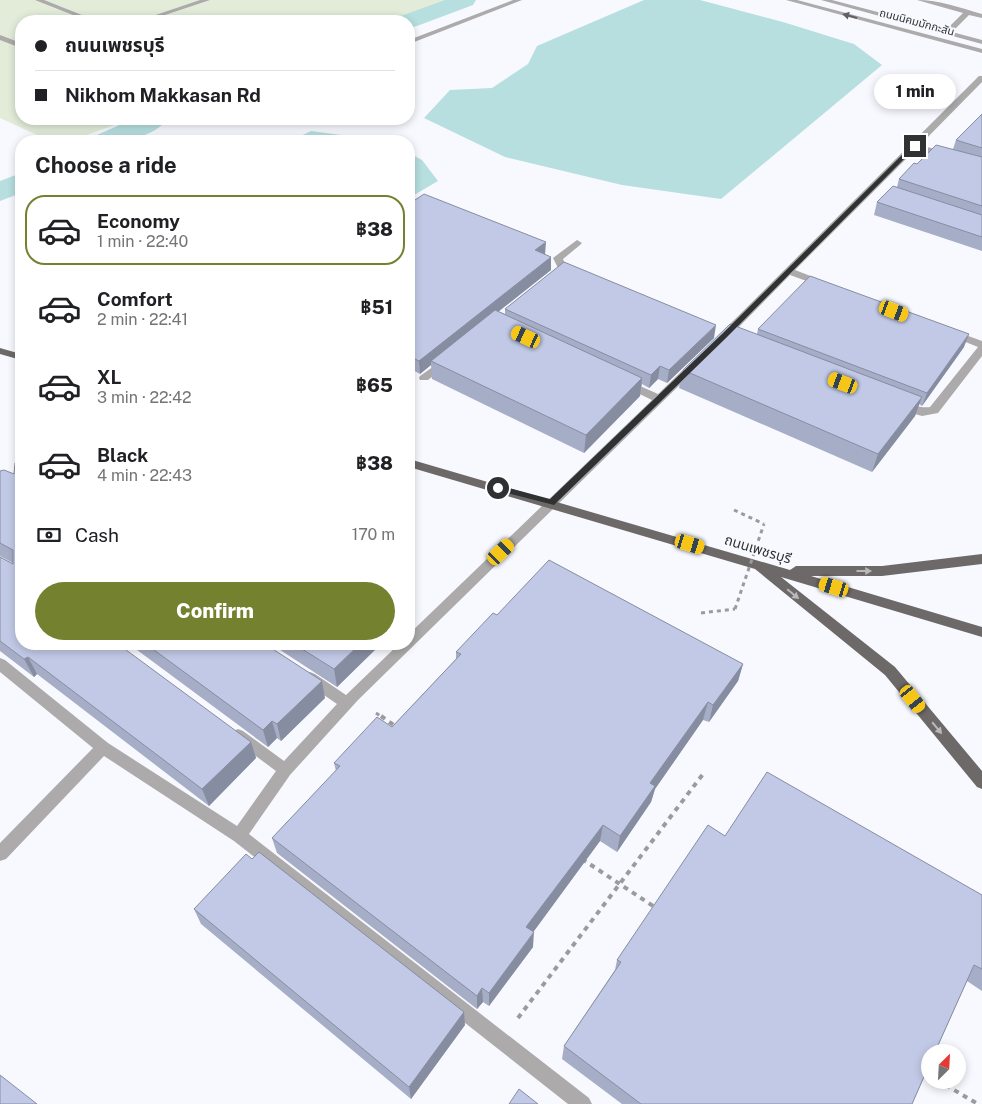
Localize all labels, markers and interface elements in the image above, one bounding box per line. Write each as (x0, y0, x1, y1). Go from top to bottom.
street label: ถนนนิคมมักกะสัน (878, 6, 956, 38)
one-way arrow (843, 12, 858, 20)
text: ถนนเพชรบุรี (65, 34, 165, 56)
callout: 1 min (874, 74, 956, 108)
text: 1 min (895, 82, 935, 101)
text: Nikhom Makkasan Rd (65, 84, 261, 106)
route end (904, 135, 926, 157)
text: Choose a ride (35, 152, 177, 178)
icon: car (37, 208, 82, 253)
text: Economy (97, 210, 180, 232)
text: ฿38 (356, 218, 393, 240)
text: 1 min · 22:40 (97, 232, 188, 251)
icon: car (37, 286, 82, 331)
text: Comfort (97, 288, 173, 310)
text: ฿51 (360, 296, 393, 318)
car (877, 299, 910, 323)
text: 2 min · 22:41 (97, 310, 188, 329)
car (509, 324, 542, 350)
icon: car (37, 364, 82, 409)
text: XL (97, 366, 122, 388)
car (826, 371, 859, 395)
text: ฿65 (356, 374, 393, 396)
text: 3 min · 22:42 (97, 388, 192, 407)
icon: car (37, 442, 82, 487)
text: Black (97, 444, 148, 466)
text: ฿38 (356, 452, 393, 474)
text: 4 min · 22:43 (97, 466, 192, 485)
route start (487, 477, 509, 499)
icon: cash (35, 521, 63, 549)
text: Cash (75, 524, 119, 546)
text: 170 m (352, 525, 395, 544)
street label: ถนนเพชรบุรี (722, 531, 793, 568)
car (673, 532, 706, 556)
car (484, 536, 517, 568)
one-way arrow (857, 567, 873, 575)
car (817, 575, 850, 599)
button: Confirm (35, 582, 395, 640)
one-way arrow (786, 589, 799, 600)
car (897, 683, 928, 715)
one-way arrow (931, 721, 943, 733)
north arrow (921, 1044, 966, 1089)
map controls (921, 1044, 966, 1089)

